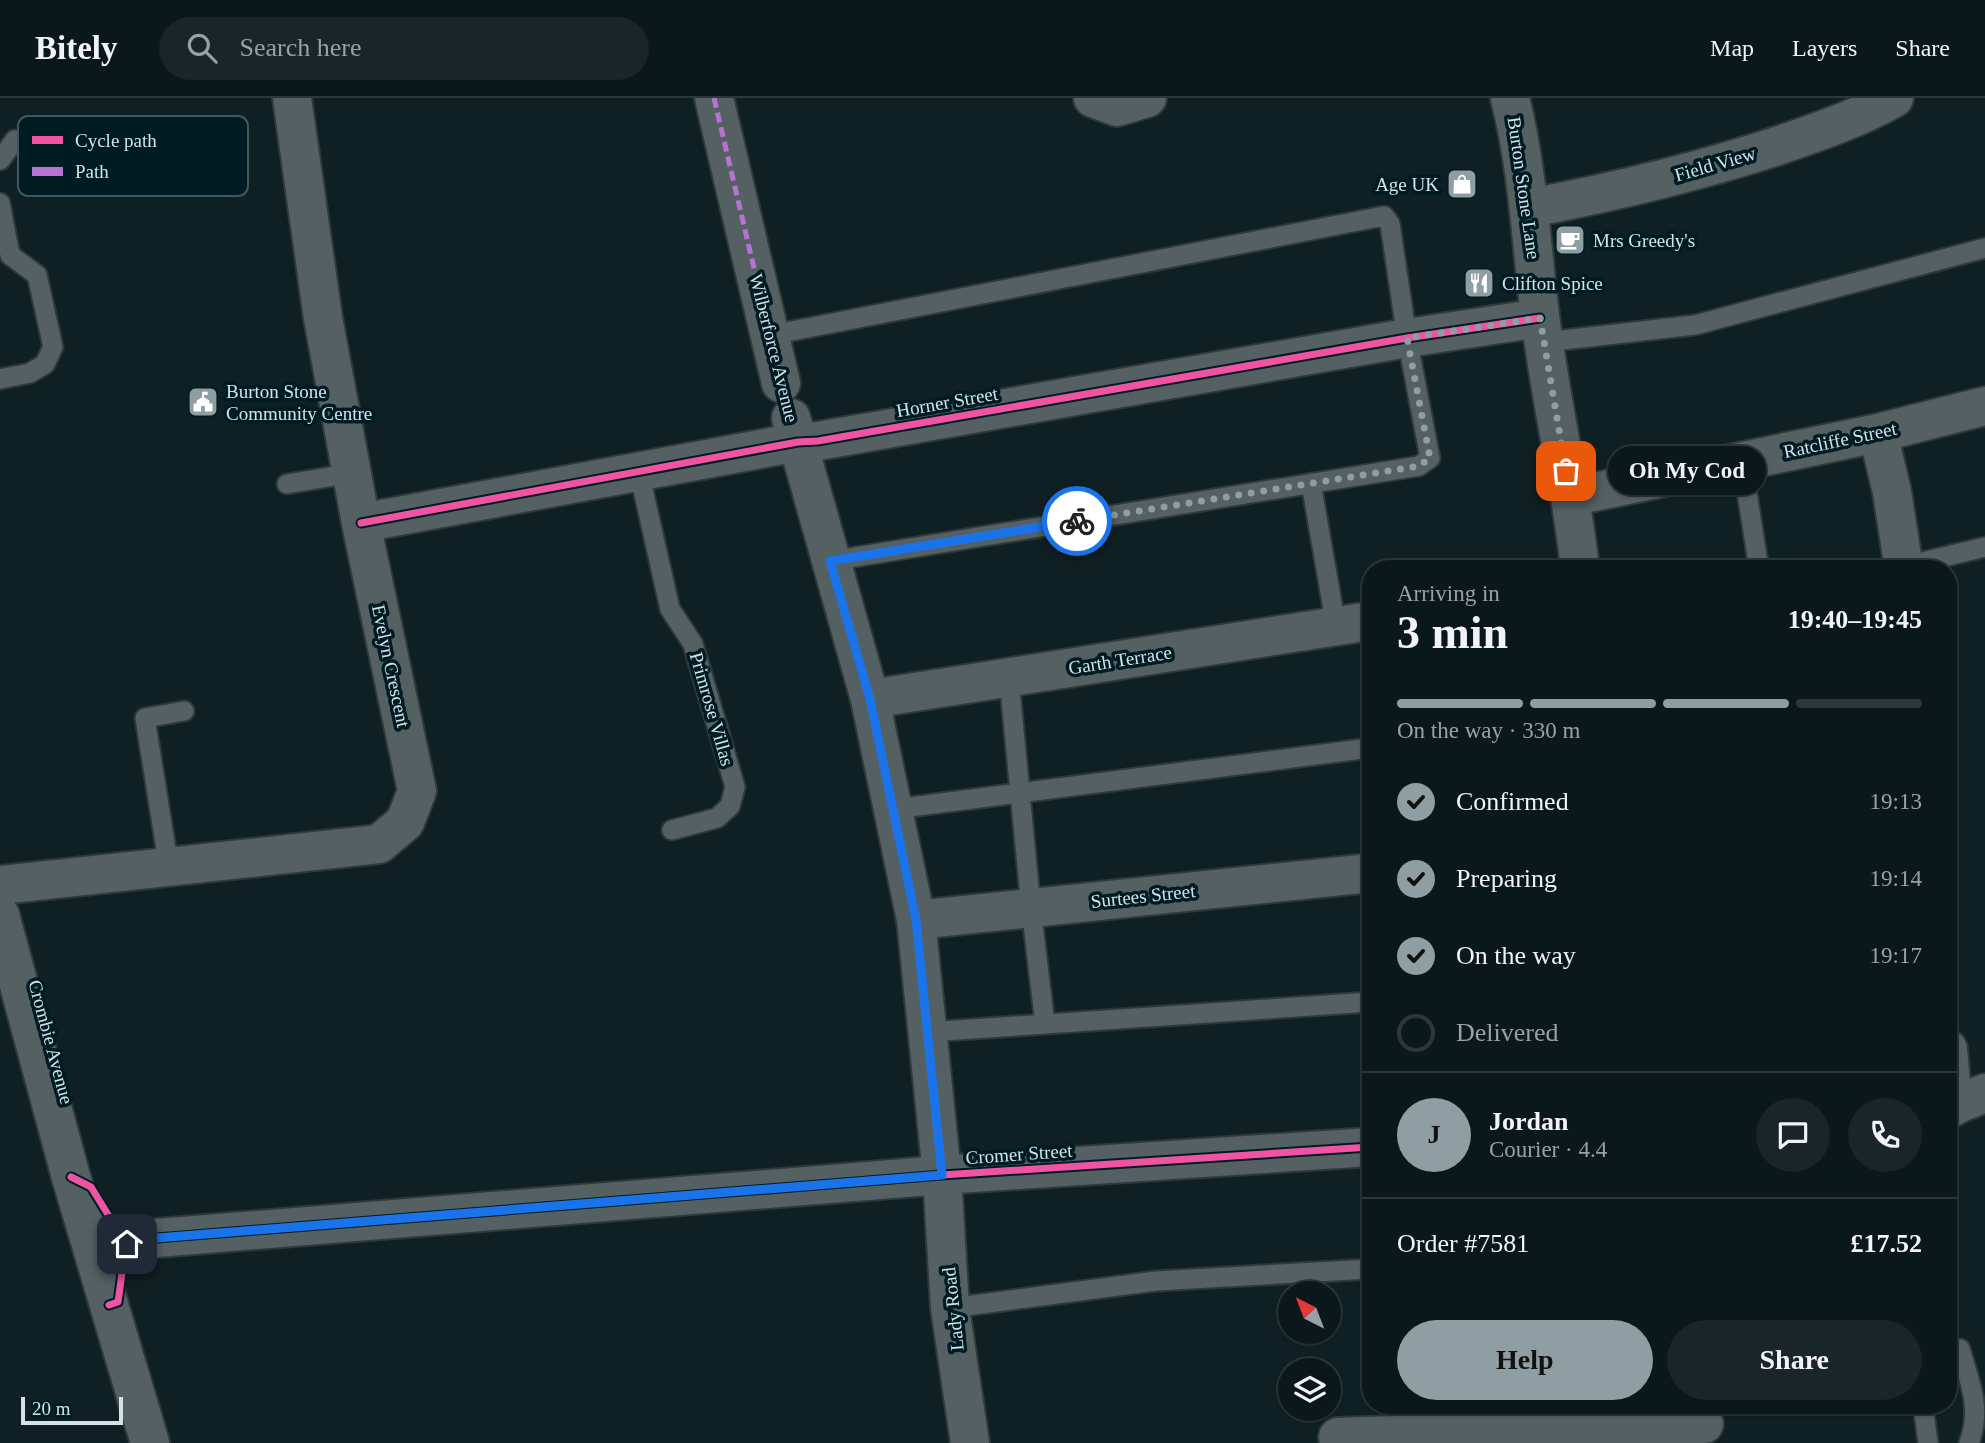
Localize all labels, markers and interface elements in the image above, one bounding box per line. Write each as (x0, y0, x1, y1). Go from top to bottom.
search box (159, 17, 649, 80)
icon: search (183, 29, 221, 67)
text: Bitely (35, 30, 117, 66)
text: Search here (239, 33, 361, 62)
text: Map (1710, 35, 1754, 61)
text: Layers (1792, 35, 1857, 61)
text: Share (1895, 35, 1950, 61)
street label: Burton Stone Lane (1504, 115, 1544, 261)
legend (18, 116, 248, 196)
text: Cycle path (75, 130, 157, 151)
street label: Field View (1672, 142, 1758, 186)
text: Path (75, 161, 109, 182)
shop icon: Age UK (1445, 167, 1479, 201)
place label: Age UK (1375, 174, 1439, 195)
cafe icon: Mrs Greedy's (1553, 223, 1587, 257)
place label: Mrs Greedy's (1593, 230, 1695, 251)
restaurant icon: Clifton Spice (1462, 266, 1496, 300)
street label: Wilberforce Avenue (745, 272, 803, 424)
place label: Clifton Spice (1502, 273, 1603, 294)
place label: Burton Stone Community Centre (226, 381, 372, 424)
street label: Horner Street (895, 383, 1000, 421)
public building icon: Burton Stone Community Centre (186, 385, 220, 419)
street label: Ratcliffe Street (1781, 418, 1899, 462)
pin (1536, 441, 1596, 501)
callout: Oh My Cod (1608, 446, 1766, 496)
icon: bag (1547, 452, 1585, 490)
text: Oh My Cod (1629, 458, 1745, 483)
courier (1042, 486, 1112, 556)
icon: bike (1058, 502, 1096, 540)
text: Arriving in (1397, 581, 1500, 606)
street label: Evelyn Crescent (368, 603, 414, 730)
text: 19:40–19:45 (1788, 605, 1922, 634)
text: 3 min (1397, 607, 1508, 658)
street label: Garth Terrace (1067, 641, 1173, 679)
street label: Primrose Villas (686, 650, 738, 768)
text: On the way · 330 m (1397, 718, 1580, 743)
icon: check (1397, 783, 1435, 821)
text: Confirmed (1456, 787, 1569, 816)
text: 19:13 (1870, 789, 1922, 814)
icon: check (1397, 860, 1435, 898)
text: Preparing (1456, 864, 1557, 893)
text: 19:14 (1870, 866, 1922, 891)
street label: Surtees Street (1090, 880, 1197, 912)
icon: check (1397, 937, 1435, 975)
text: On the way (1456, 941, 1576, 970)
text: 19:17 (1870, 943, 1922, 968)
street label: Crombie Avenue (24, 978, 78, 1106)
text: Delivered (1456, 1018, 1559, 1047)
button: chat (1756, 1098, 1830, 1172)
button: phone (1848, 1098, 1922, 1172)
text: Jordan (1489, 1107, 1568, 1136)
text: J (1428, 1120, 1441, 1149)
text: Courier · 4.4 (1489, 1137, 1607, 1162)
street label: Cromer Street (965, 1140, 1074, 1168)
pin (97, 1214, 157, 1274)
icon: home (108, 1225, 146, 1263)
text: Order #7581 (1397, 1229, 1529, 1258)
text: £17.52 (1851, 1229, 1922, 1258)
street label: Lady Road (938, 1266, 968, 1352)
north arrow (1278, 1281, 1340, 1344)
map controls (1278, 1281, 1341, 1421)
button: Help (1397, 1320, 1653, 1400)
button: Share (1667, 1320, 1922, 1400)
button: layers (1278, 1358, 1341, 1421)
scale bar (21, 1394, 122, 1426)
text: 20 m (32, 1398, 71, 1419)

